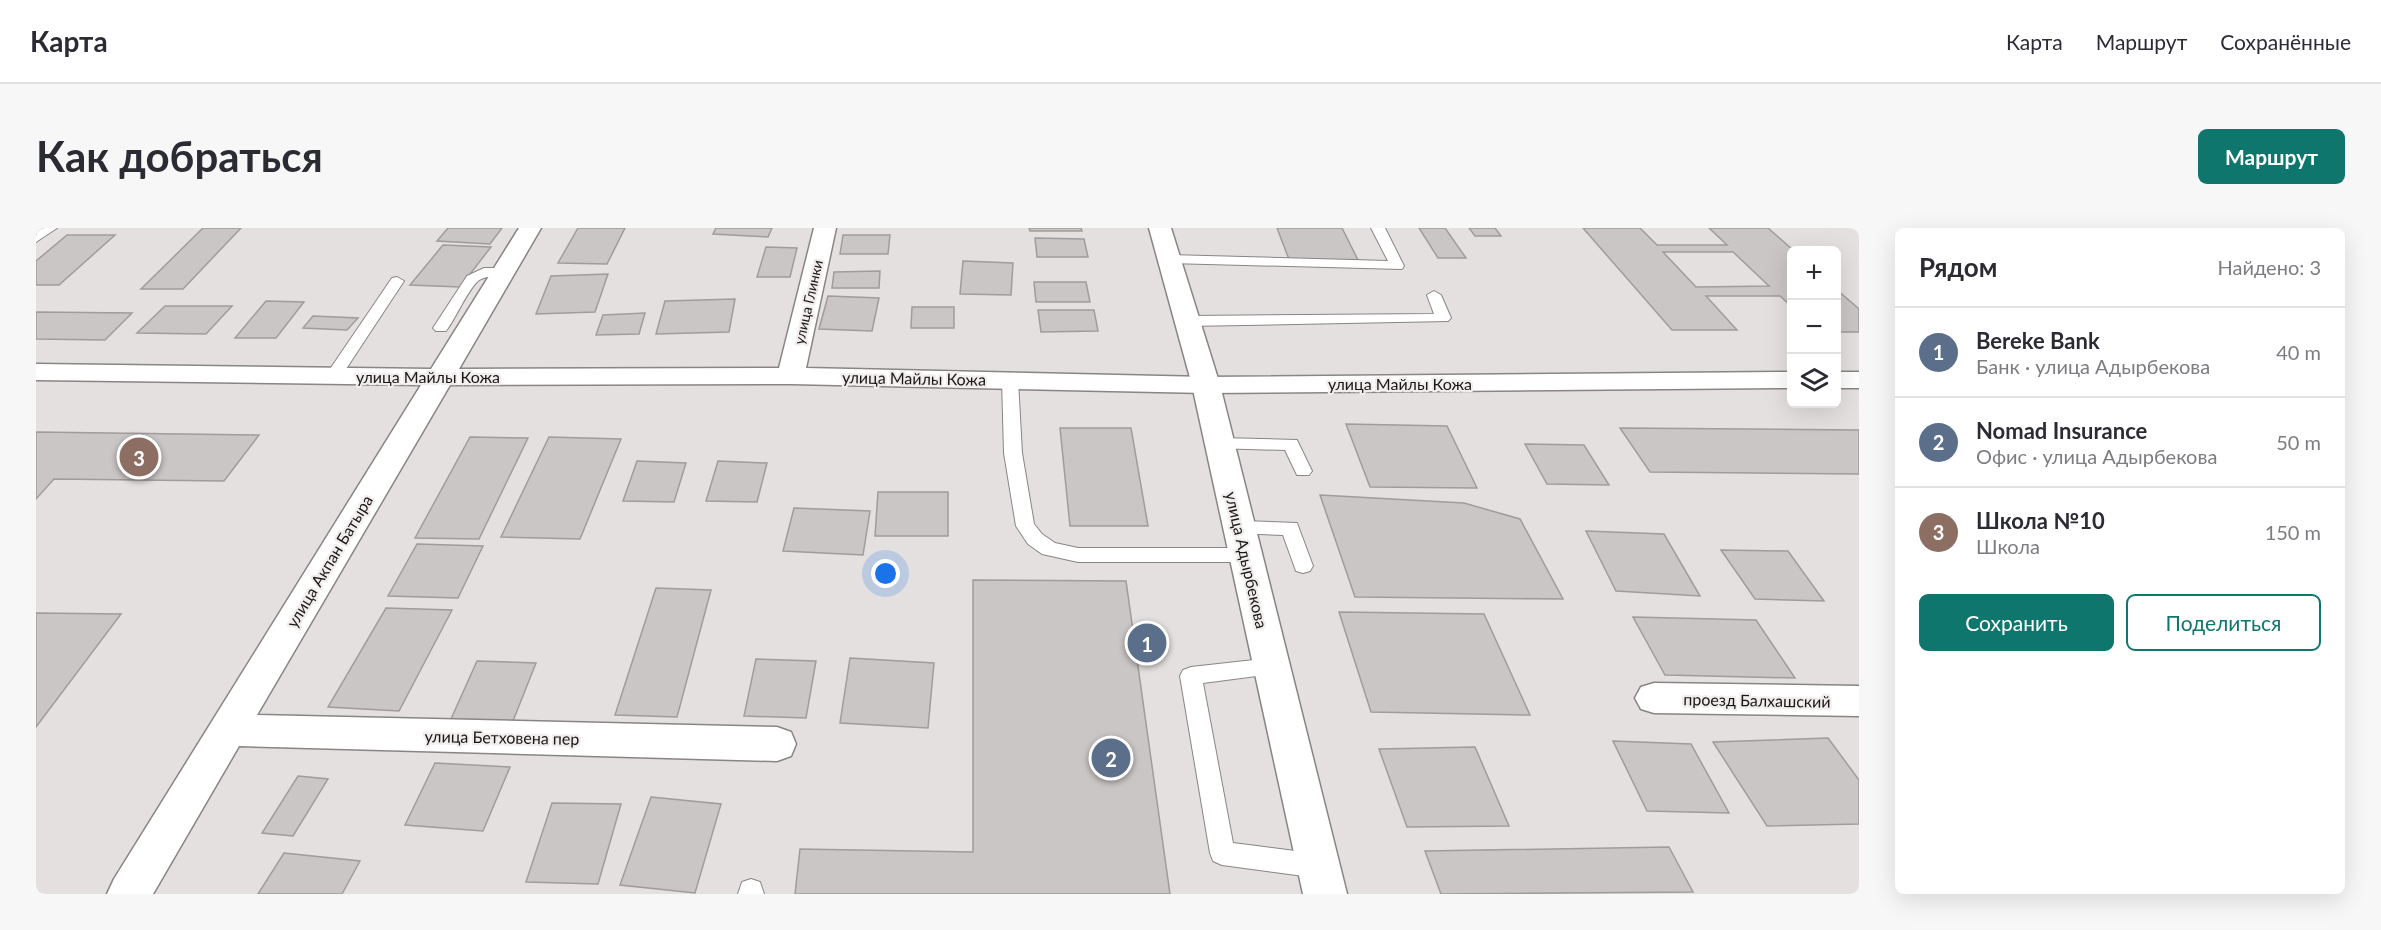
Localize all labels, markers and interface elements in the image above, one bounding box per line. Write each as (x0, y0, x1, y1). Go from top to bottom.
text: Карта (30, 24, 108, 58)
text: Карта (2006, 29, 2063, 54)
text: Маршрут (2096, 29, 2187, 54)
text: Сохранённые (2220, 29, 2351, 54)
button: Маршрут (2198, 129, 2345, 184)
text: Как добраться (36, 131, 323, 181)
map controls (1787, 246, 1841, 408)
button: + (1787, 246, 1841, 300)
text: Рядом (1919, 251, 1997, 283)
text: Найдено: 3 (2218, 255, 2321, 279)
street label: улица Глинки (790, 258, 826, 346)
button: − (1787, 300, 1841, 354)
text: Bereke Bank (1976, 327, 2100, 354)
text: 1 (1933, 340, 1944, 364)
text: 40 m (2276, 340, 2321, 364)
button: layers (1787, 354, 1841, 408)
text: Банк · улица Адырбекова (1976, 354, 2210, 378)
street label: улица Майлы Кожа (356, 367, 500, 386)
street label: улица Майлы Кожа (842, 367, 986, 389)
street label: улица Майлы Кожа (1328, 374, 1472, 393)
text: Nomad Insurance (1976, 417, 2147, 444)
text: 2 (1933, 430, 1944, 454)
text: 50 m (2276, 430, 2321, 454)
pin: 3 (120, 434, 158, 480)
text: Офис · улица Адырбекова (1976, 444, 2217, 468)
street label: улица Адырбекова (1222, 490, 1272, 630)
street label: улица Акпан Батыра (282, 491, 376, 631)
text: Школа №10 (1976, 507, 2105, 534)
text: 3 (1933, 520, 1944, 544)
text: 150 m (2265, 520, 2321, 544)
text: Школа (1976, 534, 2040, 558)
your location (871, 559, 900, 588)
button: Сохранить (1919, 594, 2114, 651)
button: Поделиться (2126, 594, 2321, 651)
pin: 1 (1128, 620, 1166, 666)
street label: проезд Балхашский (1683, 689, 1831, 711)
street label: улица Бетховена пер (425, 726, 580, 748)
pin: 2 (1092, 736, 1130, 780)

